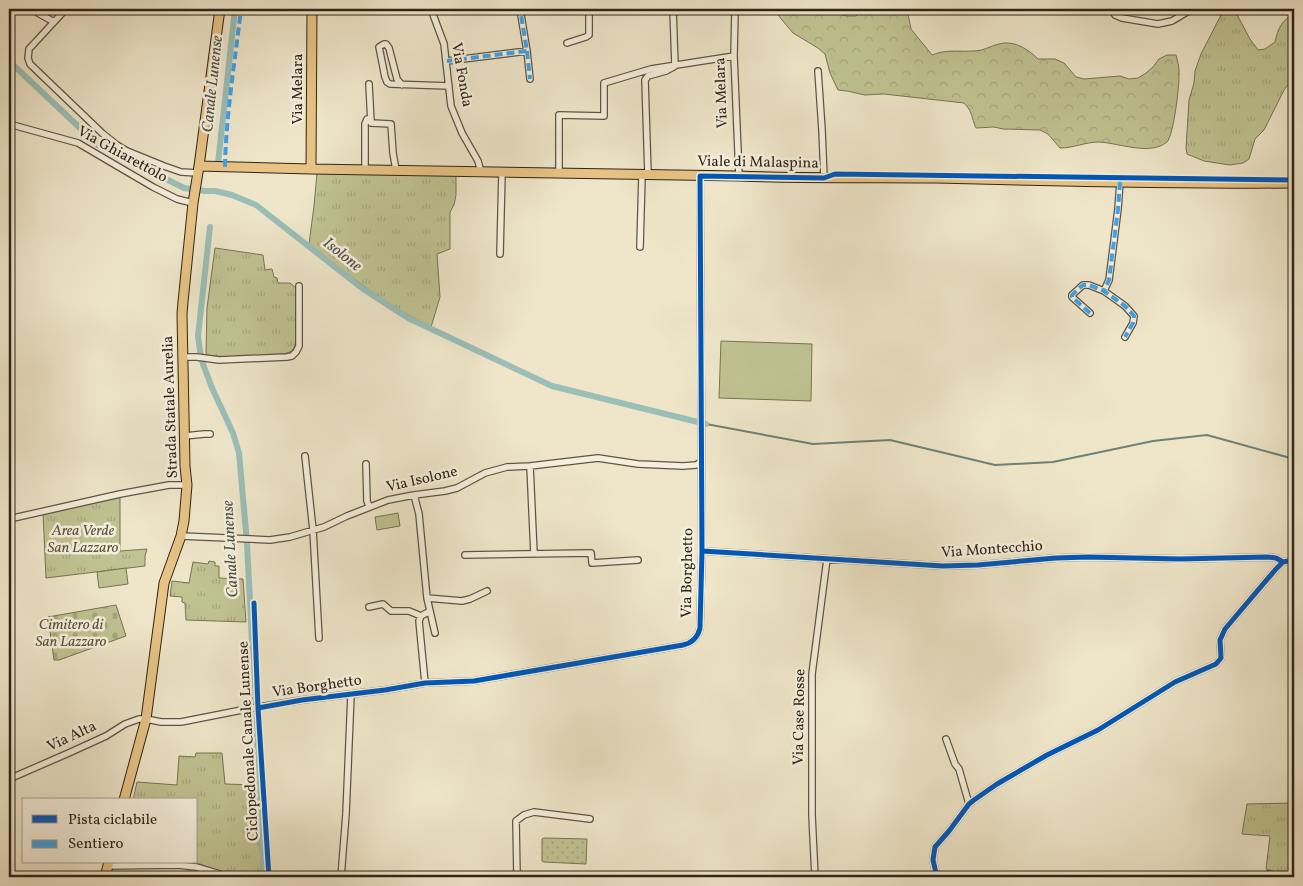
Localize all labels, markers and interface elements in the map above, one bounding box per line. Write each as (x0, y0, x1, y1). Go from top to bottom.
water label: Canale Lunense (197, 34, 229, 133)
street label: Via Fonda (445, 41, 477, 109)
street label: Via Melara (288, 53, 309, 125)
street label: Via Melara (710, 57, 734, 129)
street label: Via Ghiarettolo (73, 121, 171, 189)
street label: Viale di Malaspina (697, 151, 819, 175)
water label: Isolone (318, 233, 366, 277)
street label: Strada Statale Aurelia (158, 335, 184, 479)
street label: Via Isolone (384, 462, 460, 498)
water label: Canale Lunense (217, 500, 245, 598)
park label: Area Verde San Lazzaro (48, 521, 119, 559)
street label: Via Borghetto (677, 528, 699, 618)
street label: Via Montecchio (940, 536, 1044, 564)
park label: Cimitero di San Lazzaro (36, 615, 107, 653)
street label: Ciclopedonale Canale Lunense (233, 641, 265, 841)
street label: Via Case Rosse (789, 669, 811, 765)
street label: Via Borghetto (271, 670, 363, 704)
street label: Via Alta (44, 716, 100, 758)
legend (22, 798, 198, 864)
text: Pista ciclabile (68, 810, 157, 831)
text: Sentiero (68, 834, 124, 855)

